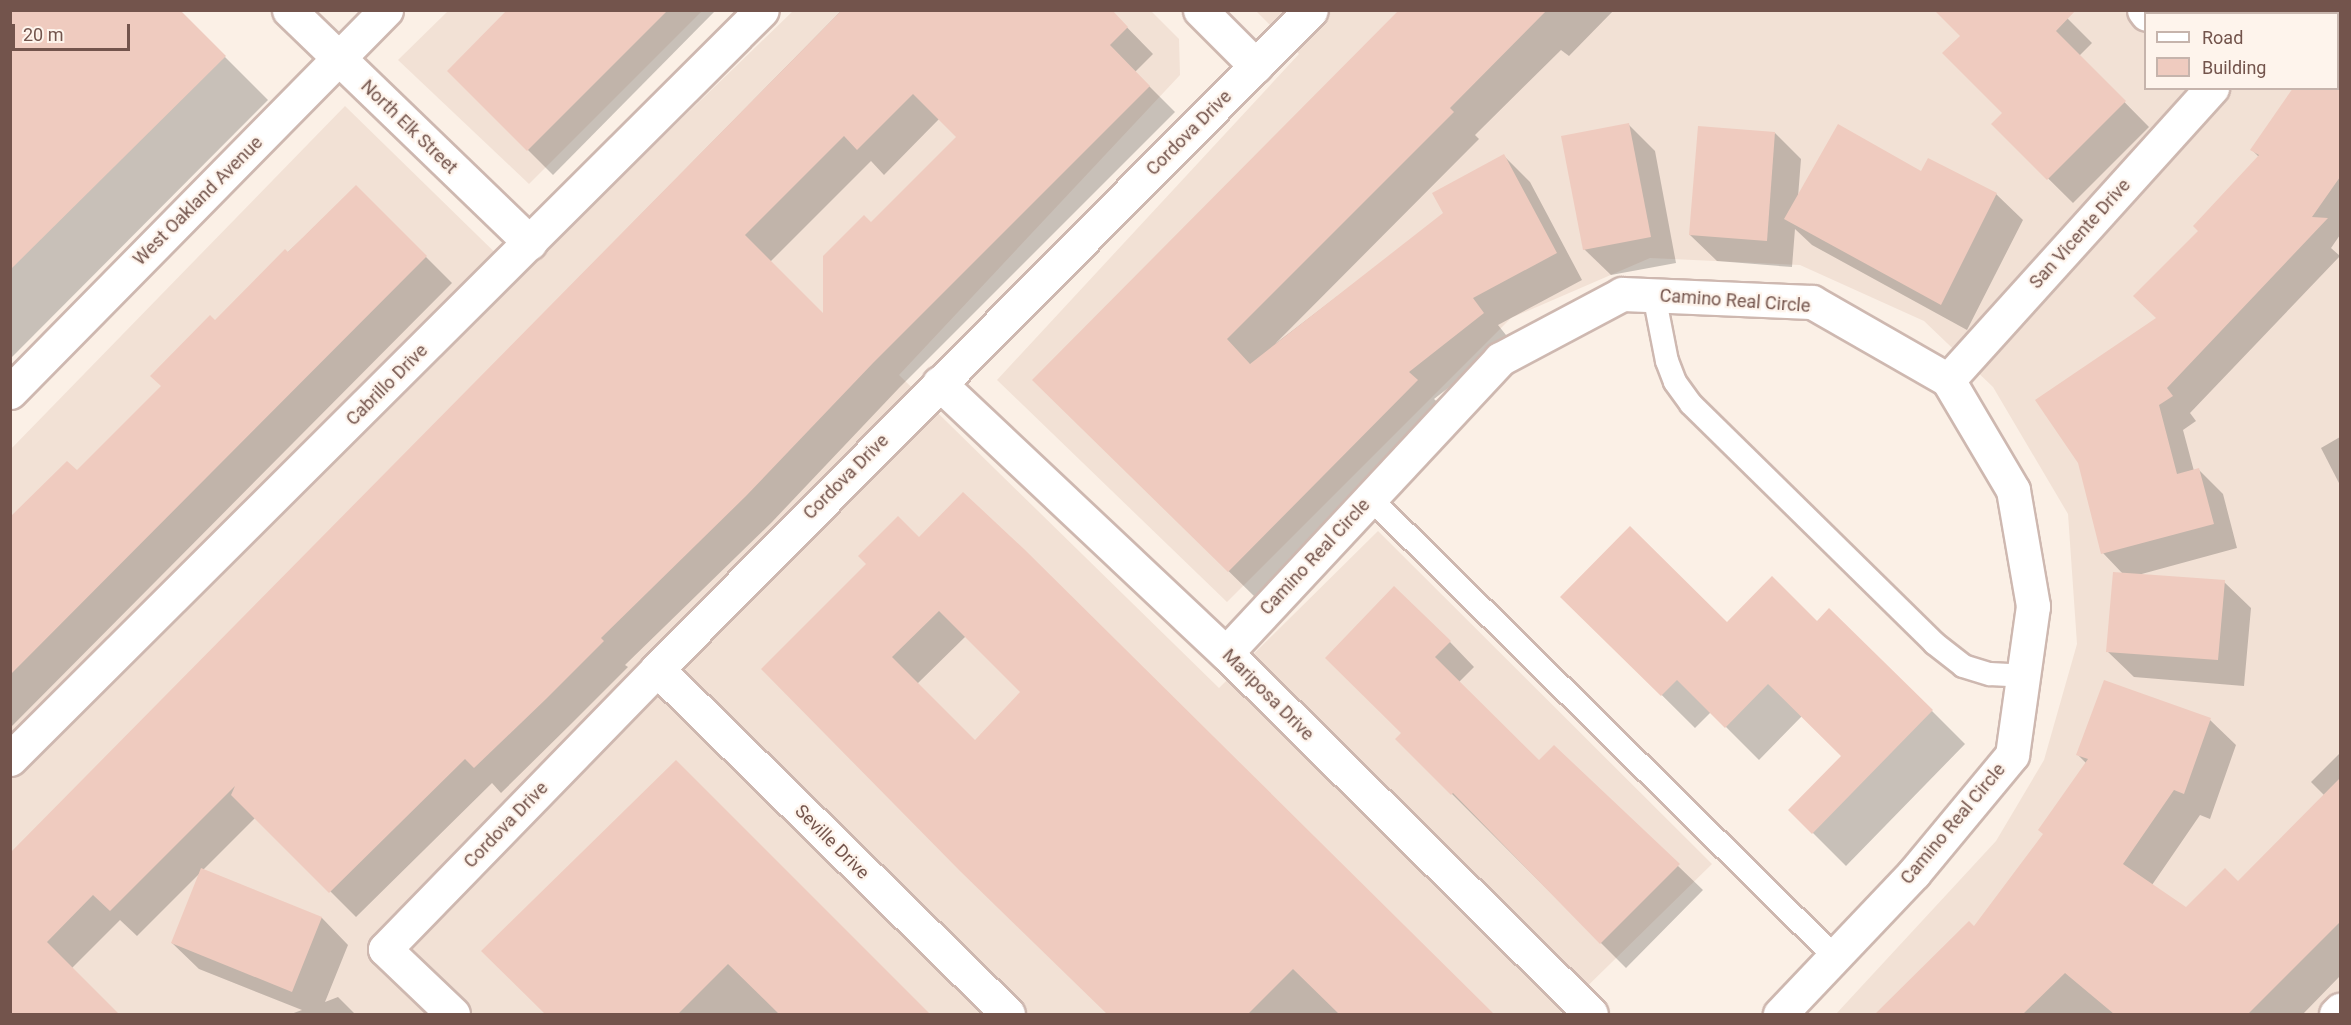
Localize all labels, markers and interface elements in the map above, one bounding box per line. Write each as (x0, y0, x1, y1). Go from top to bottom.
scale bar (15, 12, 134, 50)
legend (2144, 12, 2339, 90)
text: 20 m (23, 24, 63, 45)
text: Road (2202, 27, 2243, 48)
text: Building (2202, 57, 2266, 78)
street label: North Elk Street (356, 76, 462, 178)
street label: Cordova Drive (1142, 86, 1236, 180)
street label: West Oakland Avenue (129, 132, 267, 270)
street label: San Vicente Drive (2025, 175, 2135, 293)
street label: Camino Real Circle (1659, 285, 1811, 317)
street label: Cabrillo Drive (342, 340, 432, 430)
street label: Cordova Drive (799, 430, 893, 524)
street label: Camino Real Circle (1256, 494, 1374, 620)
street label: Mariposa Drive (1218, 645, 1318, 745)
street label: Camino Real Circle (1896, 759, 2010, 889)
street label: Cordova Drive (460, 777, 552, 873)
street label: Seville Drive (790, 800, 874, 884)

